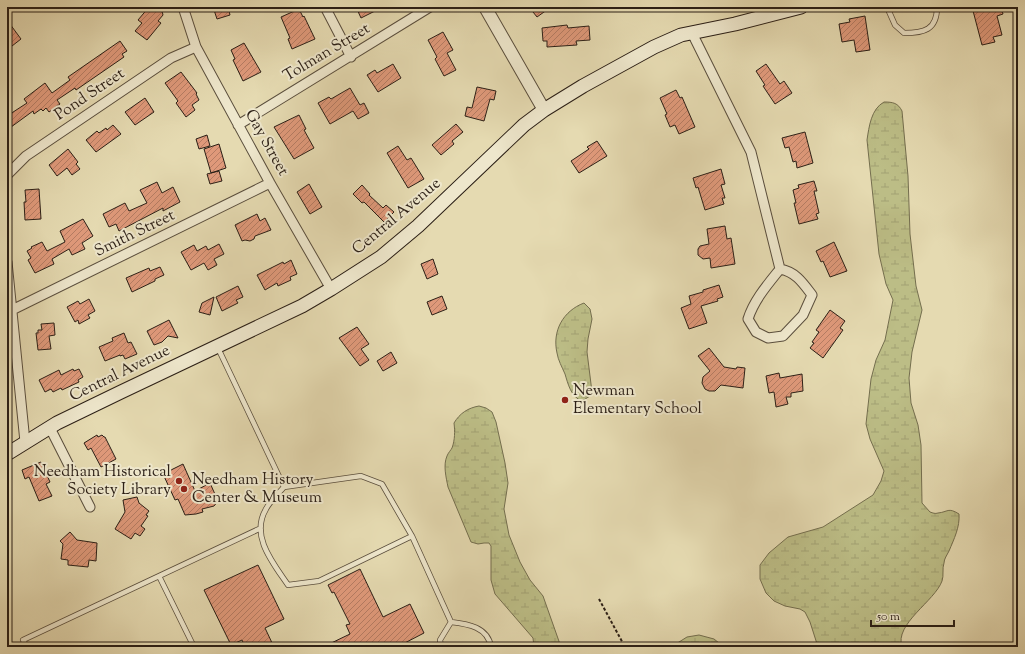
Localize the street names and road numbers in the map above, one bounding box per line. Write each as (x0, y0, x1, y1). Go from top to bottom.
street label: Tolman Street (279, 18, 375, 88)
street label: Pond Street (50, 63, 130, 127)
street label: Gay Street (238, 106, 294, 181)
street label: Central Avenue (348, 173, 446, 261)
street label: Smith Street (91, 204, 180, 263)
street label: Central Avenue (66, 340, 174, 408)

